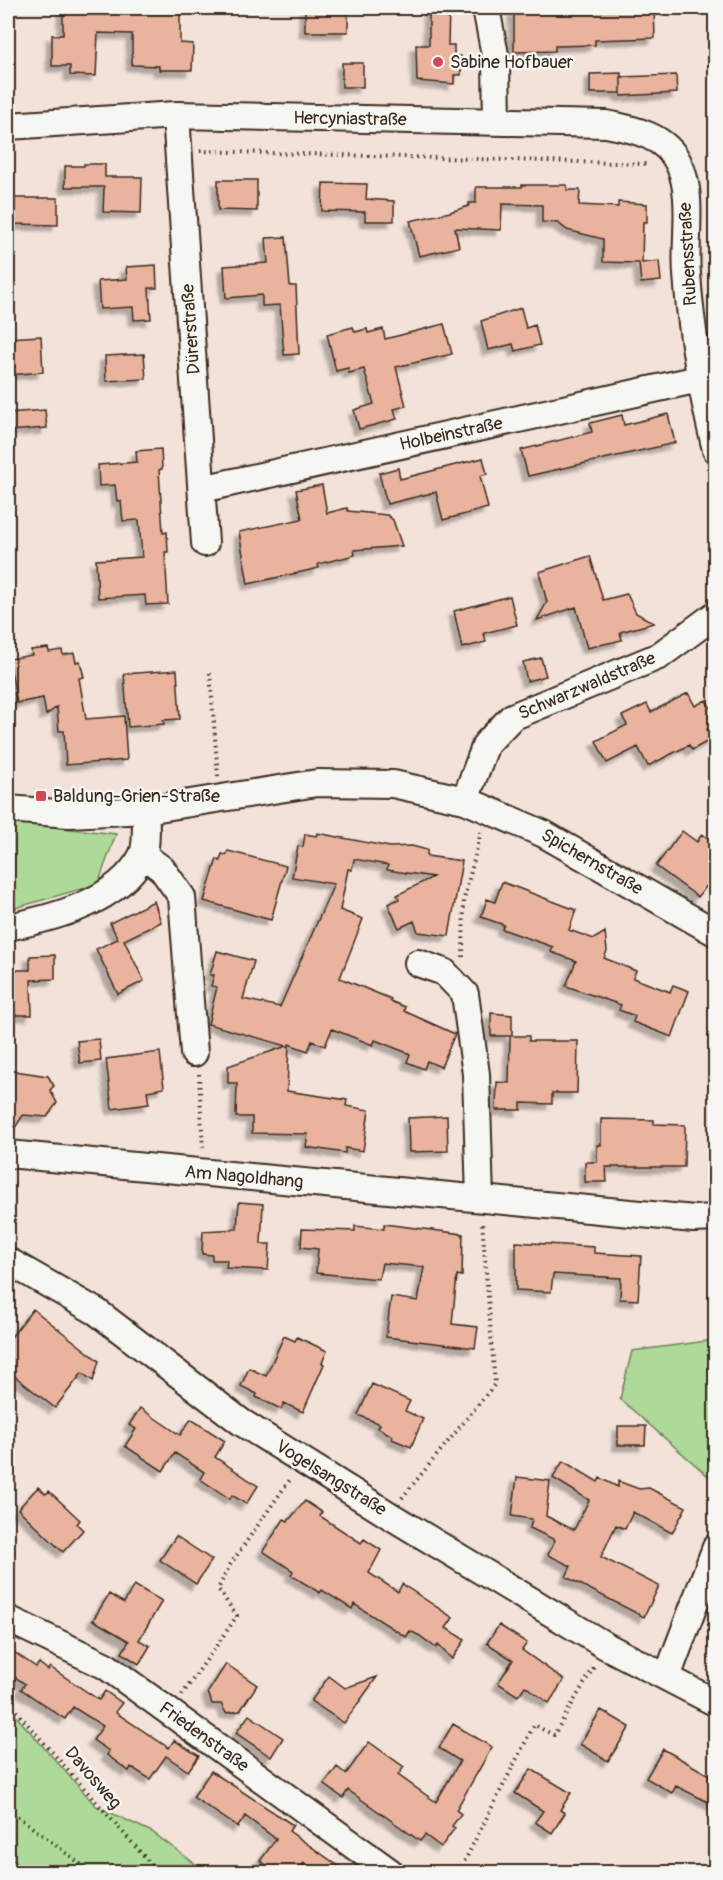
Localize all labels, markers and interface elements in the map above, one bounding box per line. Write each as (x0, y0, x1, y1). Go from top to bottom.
place label: Sabine Hofbauer (450, 51, 574, 74)
marker: Sabine Hofbauer (431, 55, 445, 69)
street label: Hercyniastraße (293, 107, 407, 131)
street label: Rubensstraße (674, 202, 702, 306)
street label: Dürerstraße (176, 283, 206, 375)
street label: Holbeinstraße (397, 412, 505, 456)
street label: Schwarzwaldstraße (515, 647, 659, 725)
place label: Baldung-Grien-Straße (53, 785, 220, 808)
marker: Baldung-Grien-Straße (34, 789, 48, 803)
street label: Spichernstraße (537, 824, 647, 900)
street label: Am Nagoldhang (184, 1160, 304, 1194)
street label: Vogelsangstraße (271, 1435, 391, 1521)
street label: Friedenstraße (155, 1697, 254, 1777)
street label: Davosweg (60, 1742, 126, 1814)

